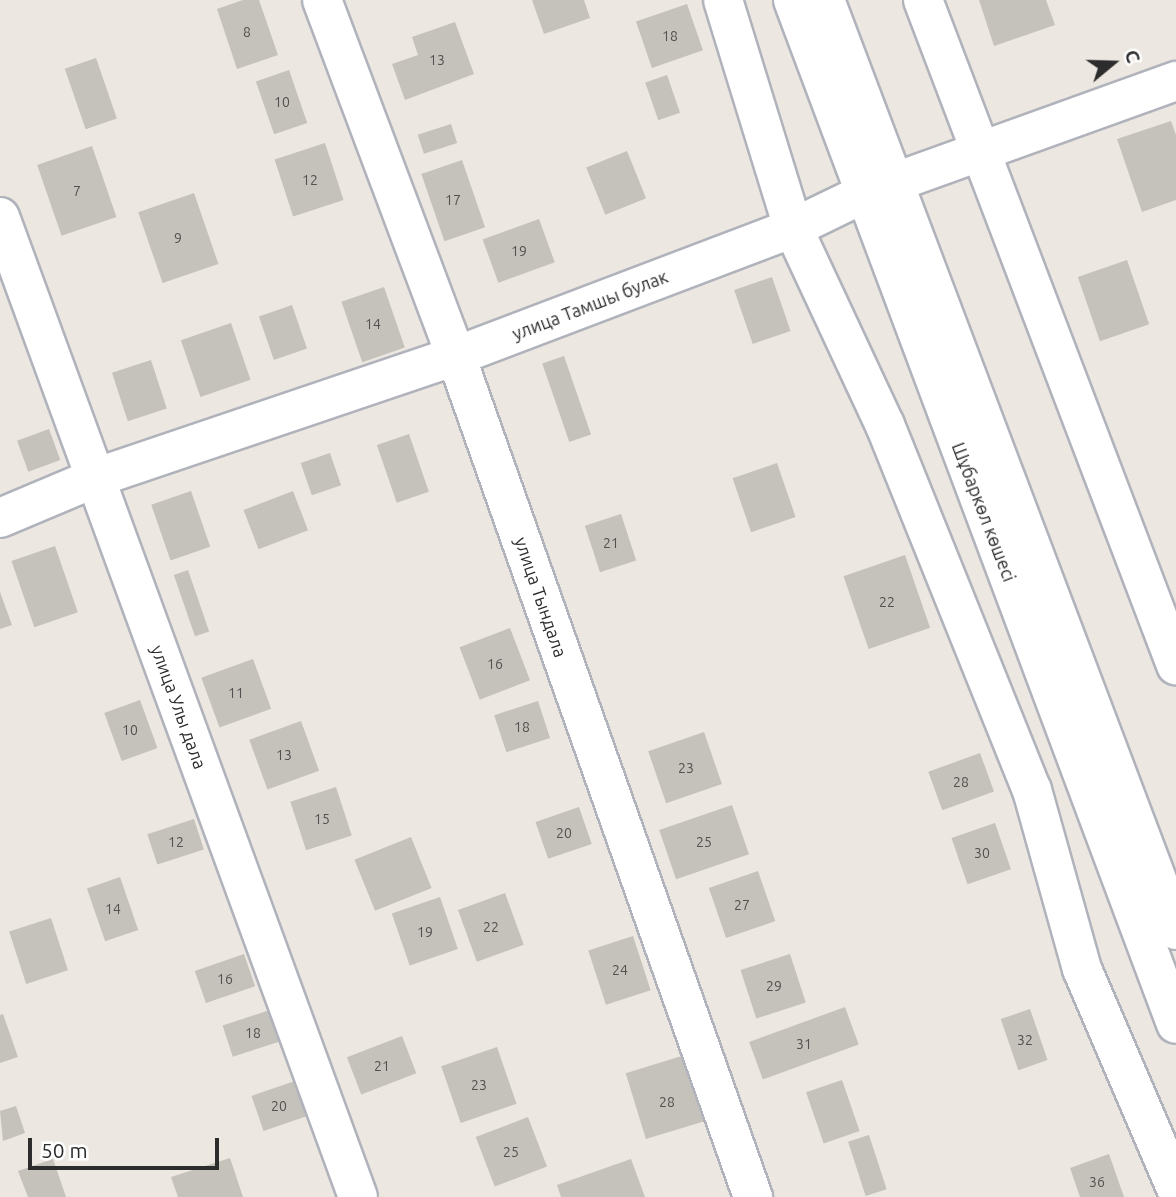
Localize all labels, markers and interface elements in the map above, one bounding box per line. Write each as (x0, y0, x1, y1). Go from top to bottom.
house number: 8 (243, 24, 251, 40)
house number: 18 (662, 28, 678, 44)
north arrow (1078, 28, 1148, 98)
text: С (1120, 47, 1145, 65)
house number: 13 (429, 52, 445, 68)
house number: 10 (274, 94, 290, 110)
house number: 12 (302, 172, 318, 188)
house number: 7 (73, 183, 81, 199)
house number: 17 (445, 192, 461, 208)
house number: 9 (174, 230, 182, 246)
house number: 19 (511, 243, 527, 259)
street label: улица Тамшы булак (509, 265, 671, 345)
house number: 14 (365, 316, 381, 332)
street label: Шұбаркөл көшесі (948, 439, 1020, 585)
street label: улица Тындала (510, 534, 572, 660)
house number: 21 (603, 535, 619, 551)
house number: 22 (879, 594, 895, 610)
street label: улица Улы дала (147, 642, 211, 772)
house number: 16 (487, 656, 503, 672)
house number: 11 (228, 685, 244, 701)
house number: 18 (514, 719, 530, 735)
house number: 10 (122, 722, 138, 738)
house number: 13 (276, 747, 292, 763)
house number: 23 (678, 760, 694, 776)
house number: 28 (953, 774, 969, 790)
house number: 15 (314, 811, 330, 827)
house number: 20 (556, 825, 572, 841)
house number: 12 (168, 834, 184, 850)
house number: 25 (696, 834, 712, 850)
house number: 30 (974, 845, 990, 861)
house number: 27 (734, 897, 750, 913)
house number: 14 (105, 901, 121, 917)
house number: 22 (483, 919, 499, 935)
house number: 19 (417, 924, 433, 940)
house number: 24 (612, 962, 628, 978)
house number: 16 (217, 971, 233, 987)
house number: 29 (766, 978, 782, 994)
house number: 18 (245, 1025, 261, 1041)
house number: 32 (1017, 1032, 1033, 1048)
house number: 31 (796, 1036, 812, 1052)
house number: 21 (374, 1058, 390, 1074)
house number: 23 (471, 1077, 487, 1093)
house number: 28 (659, 1094, 675, 1110)
house number: 20 (271, 1098, 287, 1114)
scale bar (32, 1124, 222, 1168)
text: 50 m (41, 1138, 88, 1162)
house number: 25 (503, 1144, 519, 1160)
house number: 36 (1089, 1174, 1105, 1190)

